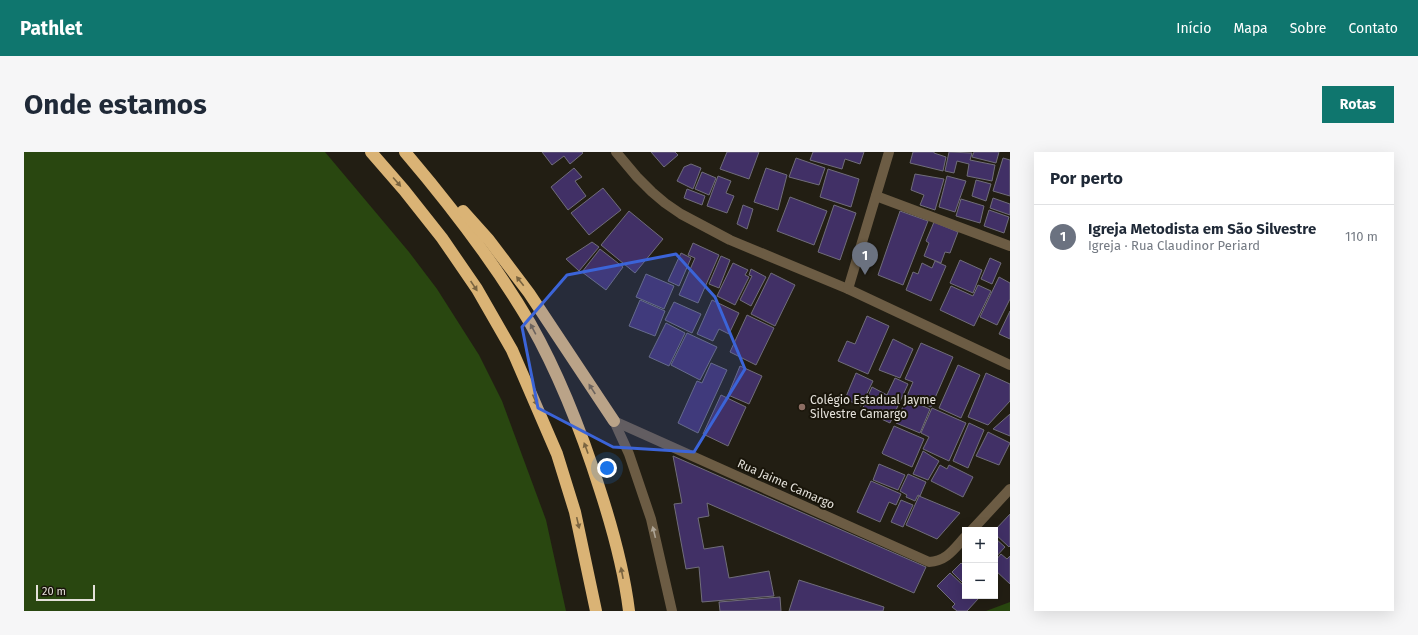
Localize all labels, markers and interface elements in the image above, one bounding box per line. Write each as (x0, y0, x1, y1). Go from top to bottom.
text: Pathlet (20, 17, 83, 40)
text: Início (1176, 20, 1211, 37)
text: Mapa (1233, 20, 1268, 37)
text: Sobre (1290, 20, 1326, 37)
text: Contato (1348, 20, 1398, 37)
button: Rotas (1322, 86, 1394, 123)
text: Onde estamos (24, 88, 207, 121)
text: Por perto (1050, 168, 1123, 189)
one-way arrow (392, 176, 401, 187)
text: Igreja Metodista em São Silvestre (1088, 220, 1316, 238)
text: 1 (1060, 229, 1066, 244)
text: 110 m (1345, 229, 1378, 244)
text: Igreja · Rua Claudinor Periard (1088, 238, 1260, 253)
pin: 1 (852, 242, 878, 275)
one-way arrow (516, 275, 524, 286)
one-way arrow (470, 280, 478, 291)
one-way arrow (530, 324, 536, 335)
one-way arrow (589, 383, 596, 394)
place label: Colégio Estadual Jayme Silvestre Camargo (810, 393, 936, 421)
one-way arrow (532, 395, 538, 406)
marker: Colégio Estadual Jayme Silvestre Camargo (797, 402, 807, 412)
one-way arrow (582, 442, 588, 454)
street label: Rua Jaime Camargo (735, 456, 837, 512)
your location (597, 458, 617, 478)
one-way arrow (575, 517, 581, 529)
one-way arrow (650, 526, 656, 538)
map controls (962, 527, 998, 599)
button: + (962, 527, 998, 563)
button: − (962, 563, 998, 599)
one-way arrow (619, 567, 625, 579)
scale bar (36, 583, 95, 602)
text: 20 m (42, 585, 66, 598)

